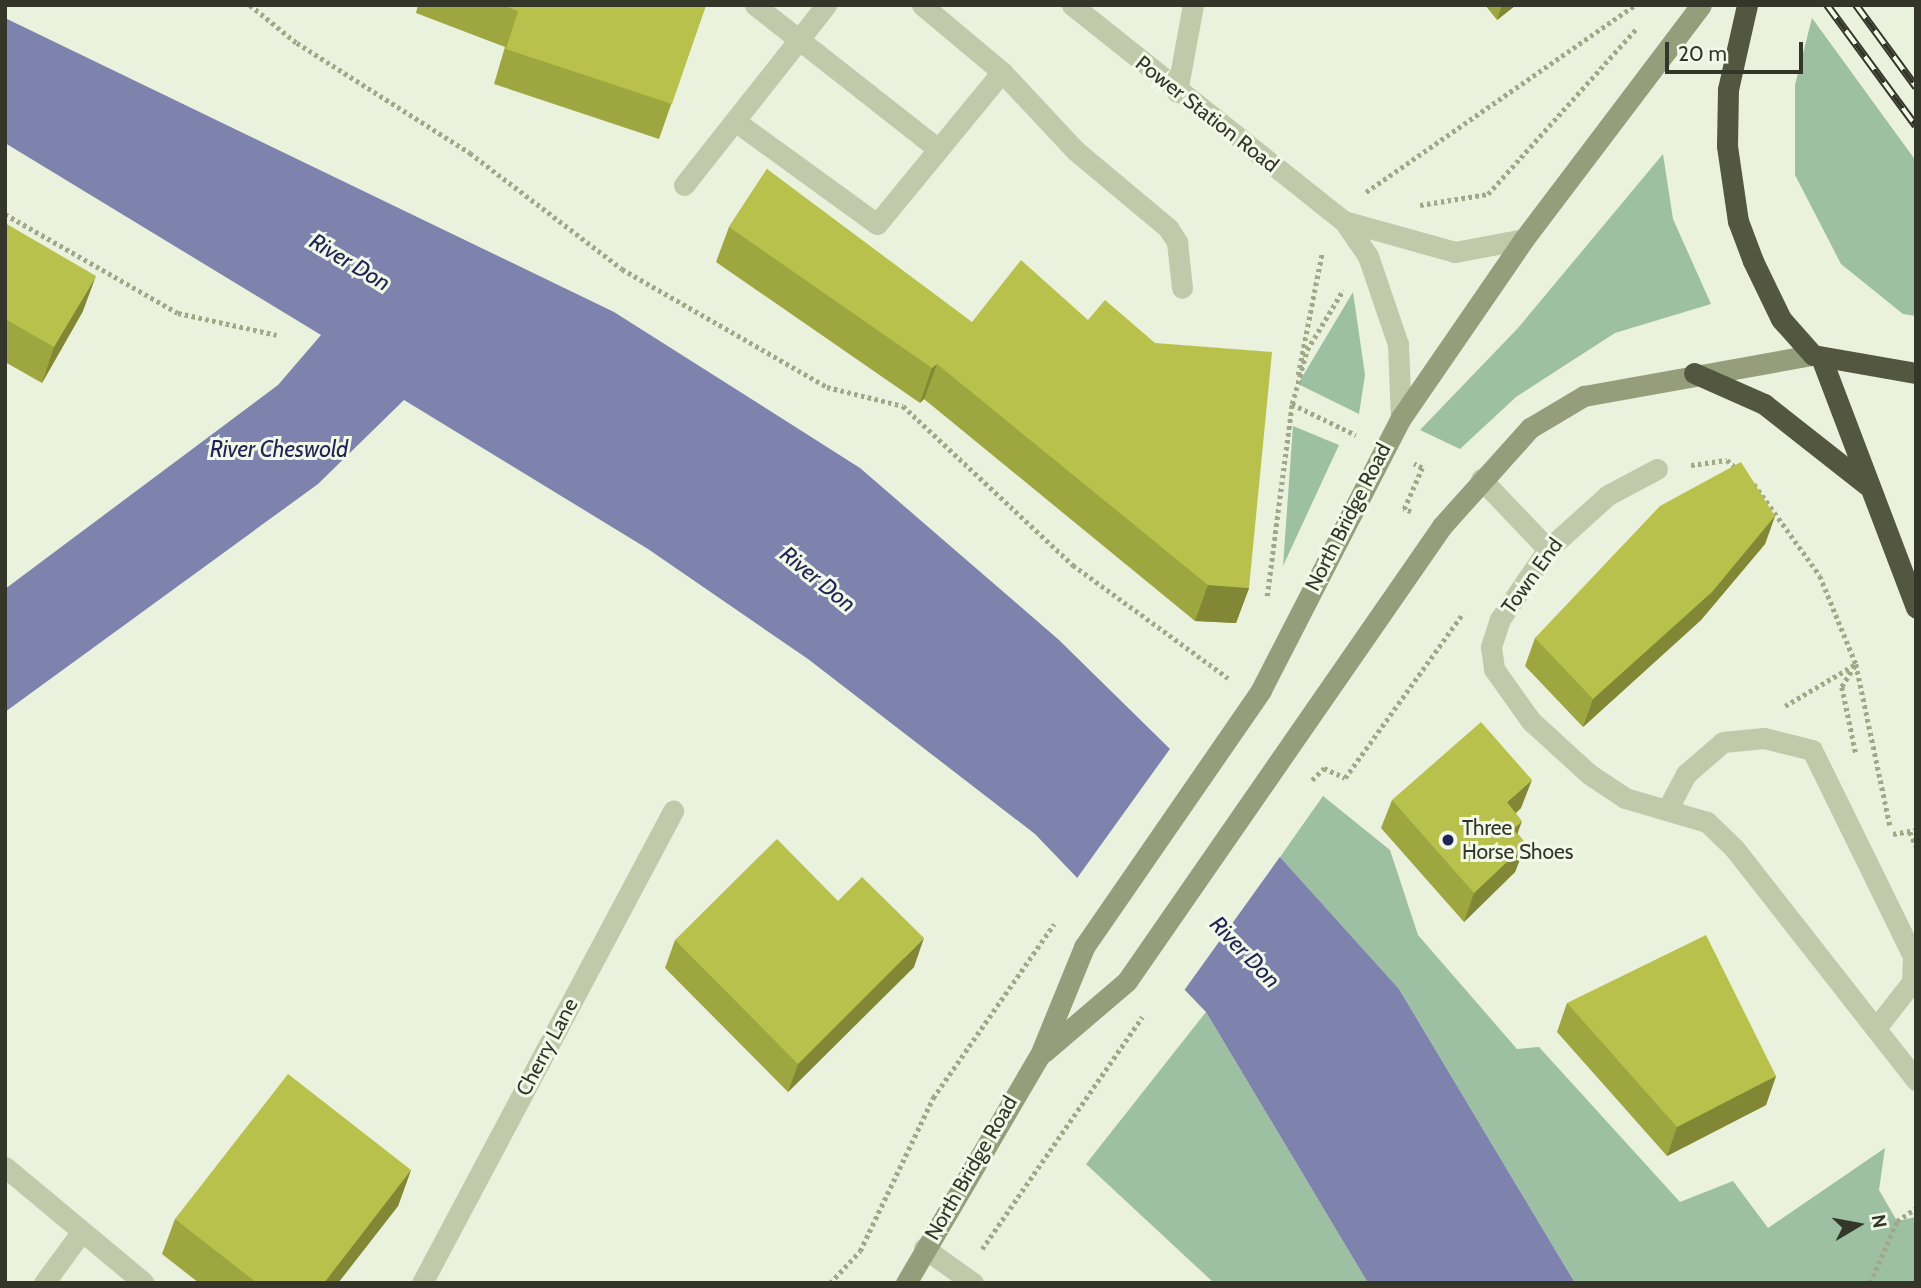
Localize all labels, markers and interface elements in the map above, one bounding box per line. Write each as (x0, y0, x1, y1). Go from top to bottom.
scale bar (1669, 28, 1807, 72)
text: 20 m (1678, 41, 1727, 66)
street label: Power Station Road (1131, 50, 1283, 178)
water label: River Don (305, 227, 395, 297)
water label: River Cheswold (210, 435, 348, 463)
street label: North Bridge Road (1300, 439, 1396, 595)
street label: Town End (1496, 533, 1568, 619)
water label: River Don (775, 540, 861, 618)
place label: Three Horse Shoes (1462, 815, 1573, 865)
marker: Three Horse Shoes (1440, 832, 1456, 848)
water label: River Don (1204, 910, 1286, 994)
street label: Cherry Lane (511, 994, 583, 1100)
street label: North Bridge Road (919, 1091, 1023, 1245)
north arrow (1823, 1190, 1893, 1260)
text: N (1867, 1213, 1892, 1230)

